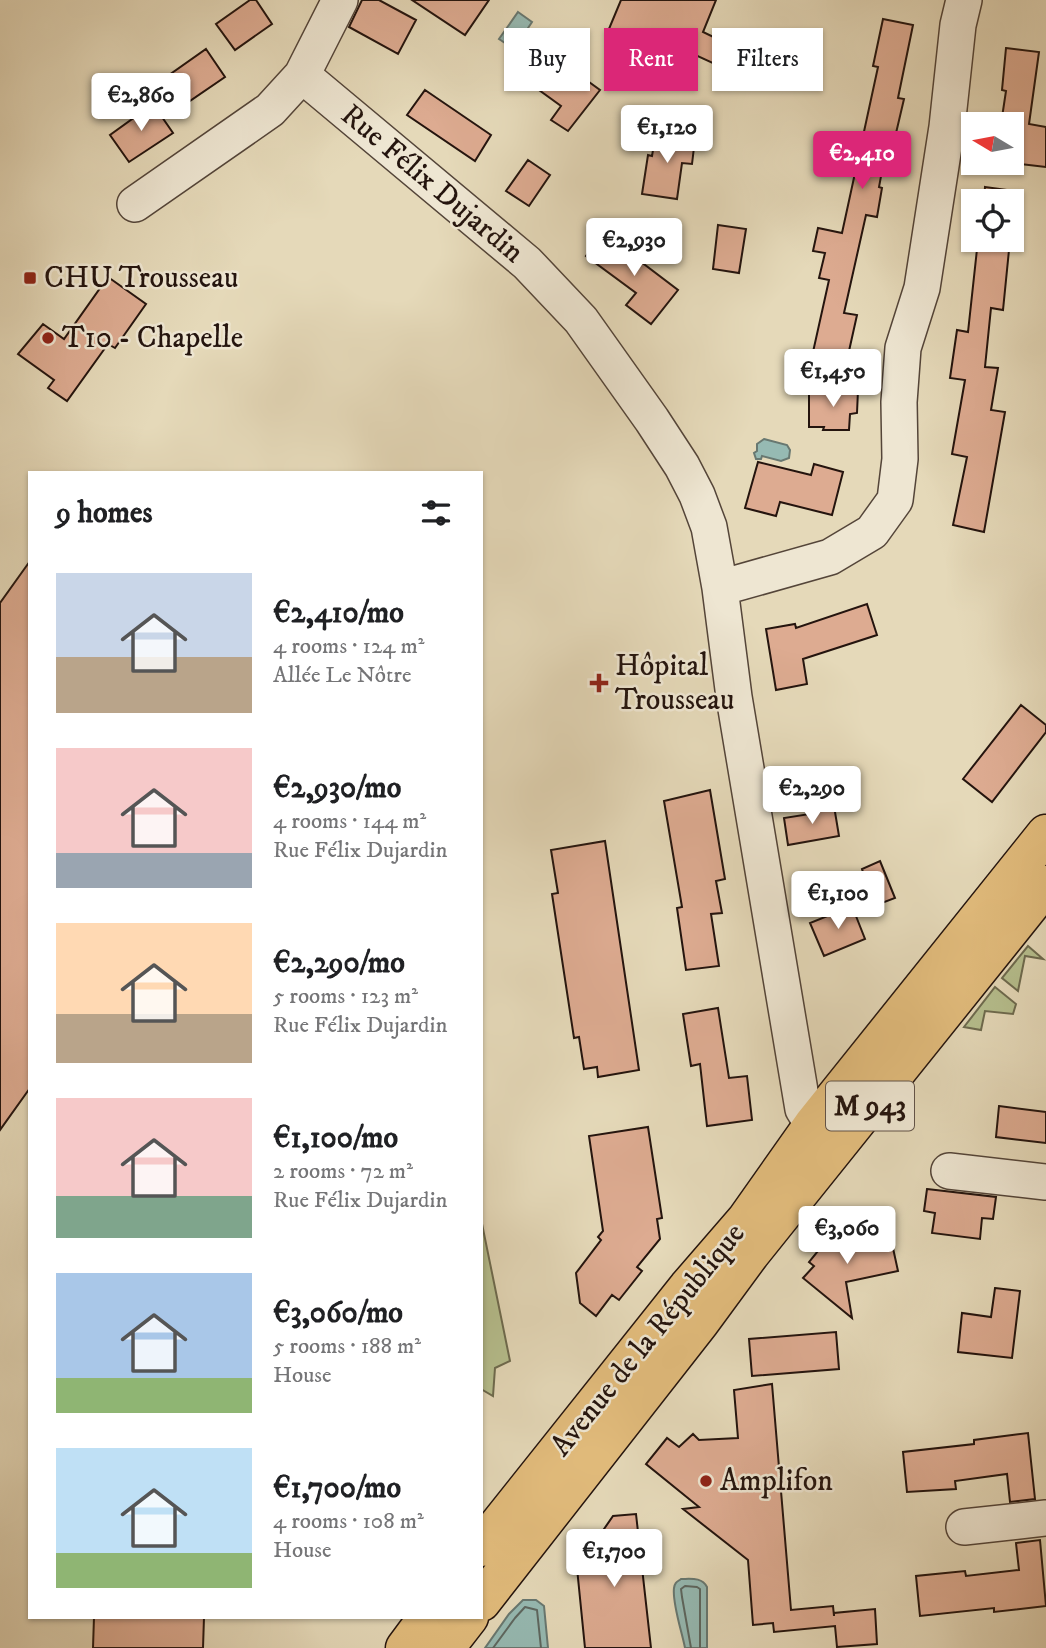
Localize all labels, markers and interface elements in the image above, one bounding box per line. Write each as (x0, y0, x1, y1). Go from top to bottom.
chip: Buy (504, 28, 590, 91)
chip: Rent (604, 28, 698, 91)
chip: Filters (712, 28, 823, 91)
pin: €2,860 (84, 74, 198, 133)
text: €2,860 (107, 81, 175, 110)
street label: Rue Félix Dujardin (333, 97, 531, 272)
pin: €1,120 (610, 106, 724, 165)
north arrow (961, 112, 1024, 175)
map controls (961, 112, 1024, 252)
text: €1,120 (637, 113, 697, 142)
pin: €2,410 (805, 132, 919, 191)
text: €2,410 (829, 139, 895, 168)
button: locate (961, 189, 1024, 252)
pin: €2,930 (577, 218, 691, 278)
text: €2,930 (602, 226, 666, 255)
place label: CHU Trousseau (44, 260, 238, 297)
marker: CHU Trousseau (22, 270, 38, 286)
place label: T10 - Chapelle (62, 320, 243, 357)
marker: T10 - Chapelle (40, 330, 56, 346)
pin: €1,450 (776, 350, 890, 409)
text: €1,450 (800, 357, 866, 386)
icon: filters (417, 494, 455, 532)
text: 9 homes (56, 495, 153, 532)
text: €2,410/mo (273, 595, 404, 632)
icon: home (112, 601, 196, 685)
text: 4 rooms · 124 m² (273, 632, 424, 661)
place label: Hôpital Trousseau (615, 648, 735, 719)
text: Allée Le Nôtre (273, 661, 411, 690)
marker: Hôpital Trousseau (589, 673, 609, 693)
pin: €2,290 (755, 766, 869, 826)
text: €2,930/mo (273, 770, 401, 807)
text: €2,290 (779, 774, 845, 803)
icon: home (112, 776, 196, 860)
text: 4 rooms · 144 m² (273, 807, 426, 836)
text: Rue Félix Dujardin (273, 836, 447, 865)
pin: €1,100 (781, 872, 895, 931)
text: €1,100 (807, 879, 869, 908)
text: €2,290/mo (273, 945, 405, 982)
icon: home (112, 951, 196, 1035)
text: 5 rooms · 123 m² (273, 982, 418, 1011)
text: Rue Félix Dujardin (273, 1011, 447, 1040)
road number: M 943 (826, 1082, 914, 1130)
text: €1,100/mo (273, 1120, 398, 1157)
icon: home (112, 1126, 196, 1210)
text: 2 rooms · 72 m² (273, 1157, 413, 1186)
text: Rue Félix Dujardin (273, 1186, 447, 1215)
pin: €3,060 (790, 1206, 904, 1266)
text: €3,060 (815, 1214, 879, 1243)
street label: Avenue de la République (543, 1216, 753, 1464)
text: €3,060/mo (273, 1295, 403, 1332)
icon: home (112, 1301, 196, 1385)
text: 5 rooms · 188 m² (273, 1332, 421, 1361)
text: House (273, 1361, 331, 1390)
place label: Amplifon (720, 1463, 833, 1500)
text: €1,700/mo (273, 1470, 401, 1507)
marker: Amplifon (698, 1473, 714, 1489)
icon: home (112, 1476, 196, 1560)
text: 4 rooms · 108 m² (273, 1507, 424, 1536)
pin: €1,700 (557, 1530, 671, 1589)
text: House (273, 1536, 331, 1565)
text: €1,700 (582, 1537, 646, 1566)

